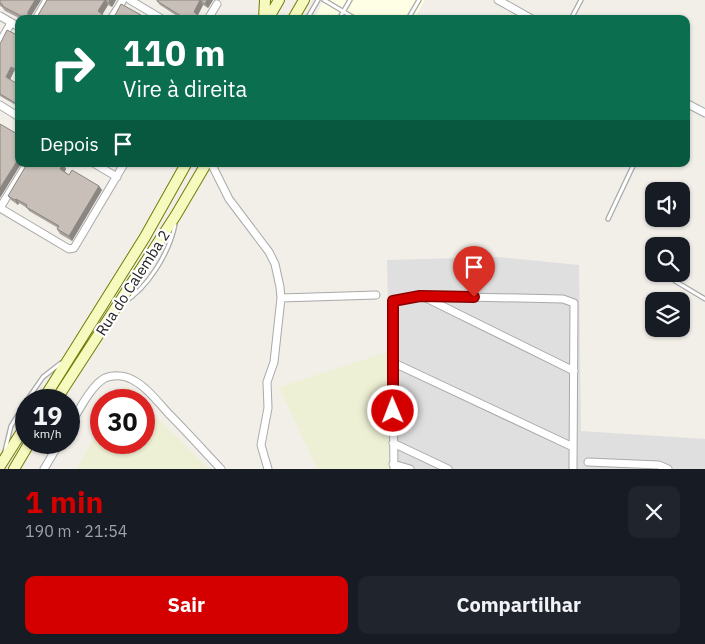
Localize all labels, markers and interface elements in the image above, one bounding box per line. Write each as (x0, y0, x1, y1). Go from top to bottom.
text: 110 m (123, 30, 226, 76)
icon: right (40, 35, 105, 100)
text: Vire à direita (123, 74, 247, 103)
icon: arrive (109, 130, 137, 158)
text: Depois (40, 132, 99, 156)
map controls (645, 182, 690, 337)
button: sound (645, 182, 690, 227)
street label: Rua do Calemba 2 (91, 226, 174, 339)
button: search (645, 237, 690, 282)
pin (453, 246, 495, 297)
icon: arrive (460, 253, 488, 281)
button: layers (645, 292, 690, 337)
position arrow (366, 384, 418, 436)
speed limit sign: 30 (90, 389, 155, 454)
text: 19 (32, 399, 63, 432)
text: km/h (33, 426, 62, 441)
text: 1 min (25, 482, 103, 521)
button: close (628, 486, 680, 538)
text: 190 m · 21:54 (25, 521, 127, 541)
button: Sair (25, 576, 348, 634)
button: Compartilhar (358, 576, 680, 634)

